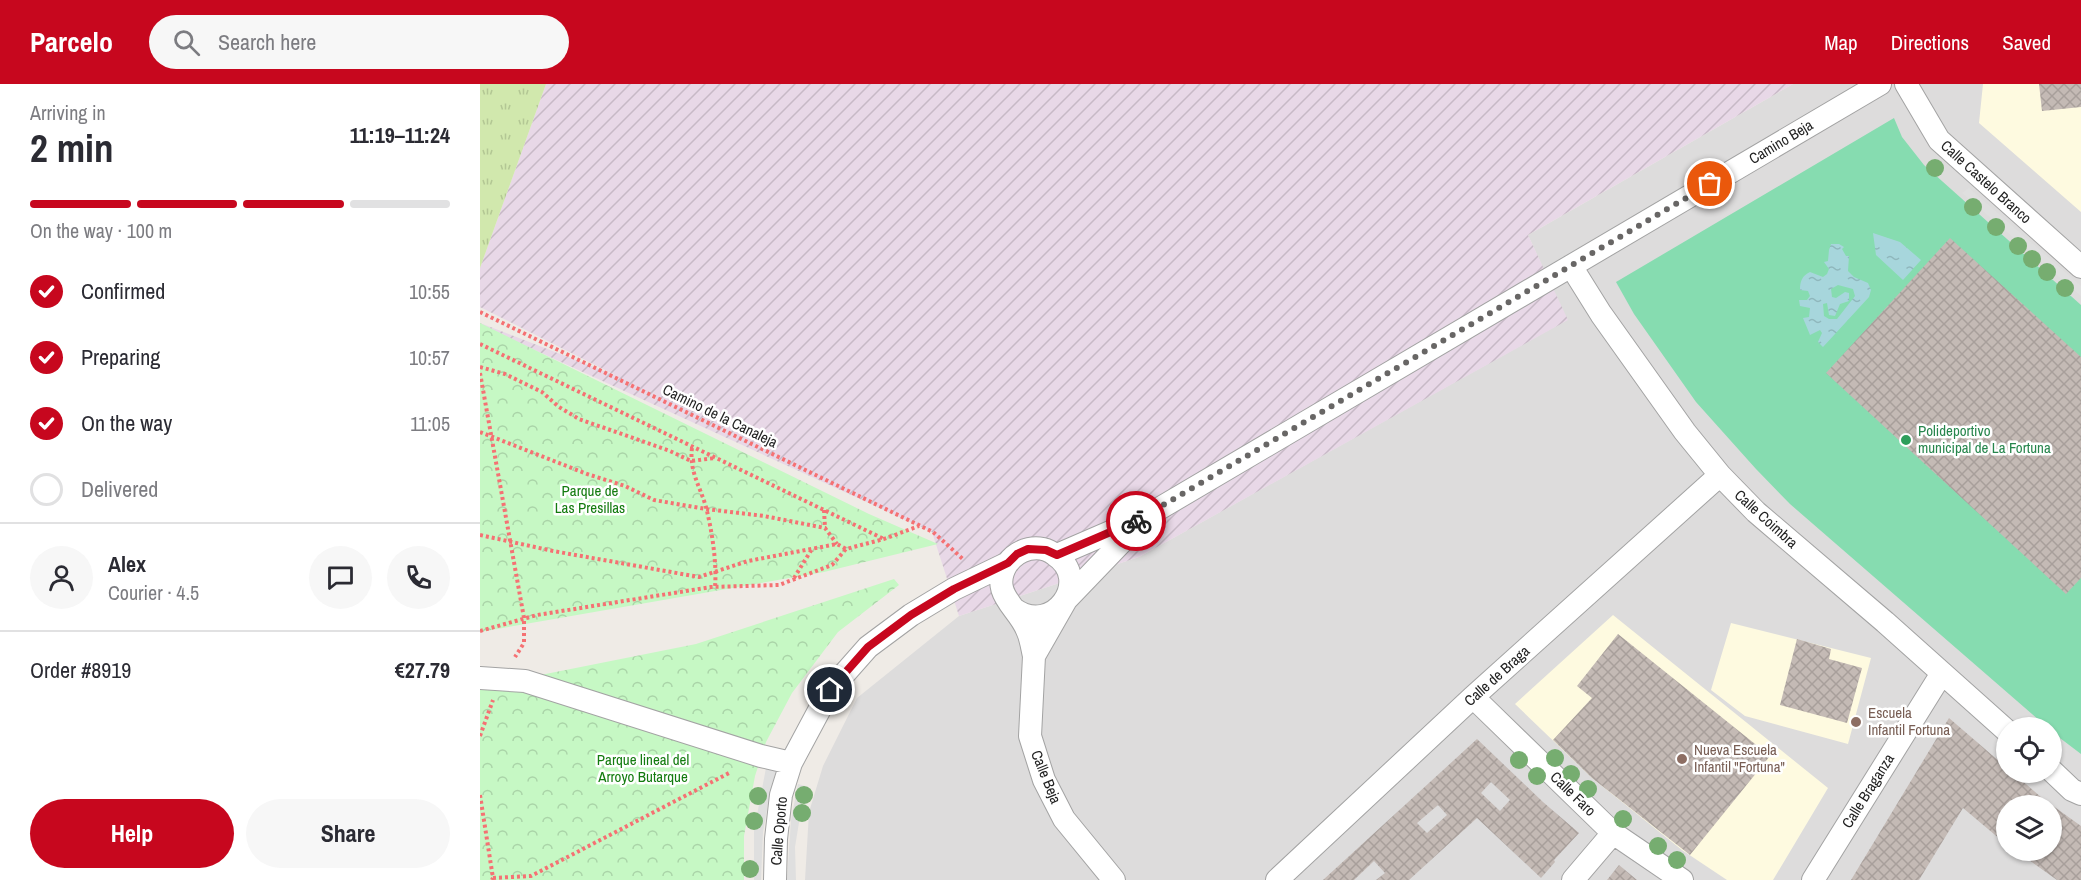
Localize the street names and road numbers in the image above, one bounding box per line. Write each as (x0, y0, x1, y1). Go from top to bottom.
street label: Camino Beja (1745, 114, 1817, 169)
street label: Calle Castelo Branco (1936, 135, 2036, 228)
street label: Camino de la Canaleja (659, 379, 781, 452)
street label: Calle Coimbra (1730, 485, 1803, 553)
street label: Calle de Braga (1459, 641, 1534, 711)
street label: Calle Beja (1026, 747, 1067, 807)
street label: Calle Braganza (1836, 749, 1899, 832)
street label: Calle Faro (1546, 767, 1601, 821)
street label: Calle Oporto (765, 795, 792, 866)

